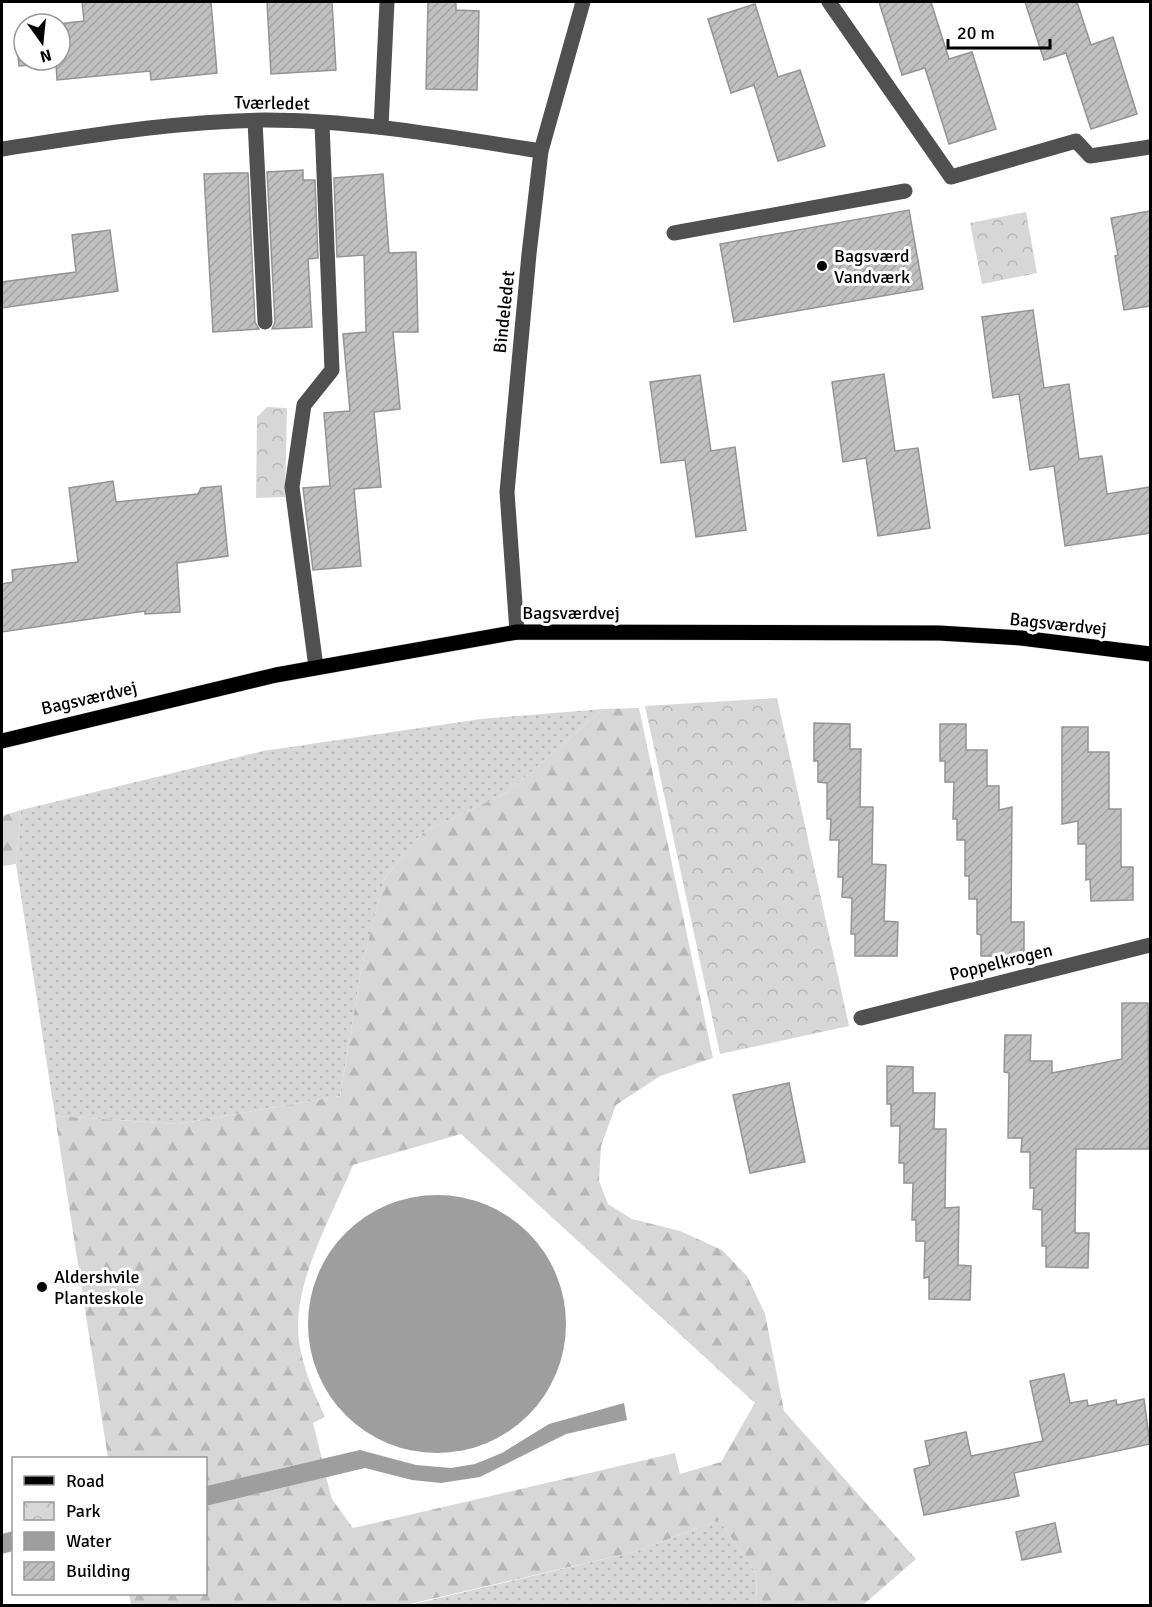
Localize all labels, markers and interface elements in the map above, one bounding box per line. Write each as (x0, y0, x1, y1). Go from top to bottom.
north arrow (12, 12, 72, 72)
scale bar (948, 12, 1050, 50)
text: 20 m (957, 22, 995, 44)
text: N (38, 44, 54, 67)
street label: Tværledet (234, 91, 310, 115)
place label: Bagsværd Vandværk (834, 245, 910, 288)
marker: Bagsværd Vandværk (815, 259, 829, 273)
street label: Bindeledet (489, 270, 519, 354)
street label: Bagsværdvej (522, 602, 620, 624)
street label: Bagsværdvej (1008, 608, 1108, 640)
street label: Bagsværdvej (39, 676, 139, 720)
street label: Poppelkrogen (947, 939, 1055, 985)
place label: Aldershvile Planteskole (54, 1266, 144, 1309)
marker: Aldershvile Planteskole (35, 1280, 49, 1294)
legend (12, 1457, 207, 1595)
text: Road (66, 1470, 105, 1492)
text: Park (66, 1500, 101, 1522)
text: Water (66, 1530, 112, 1552)
text: Building (66, 1560, 130, 1582)

